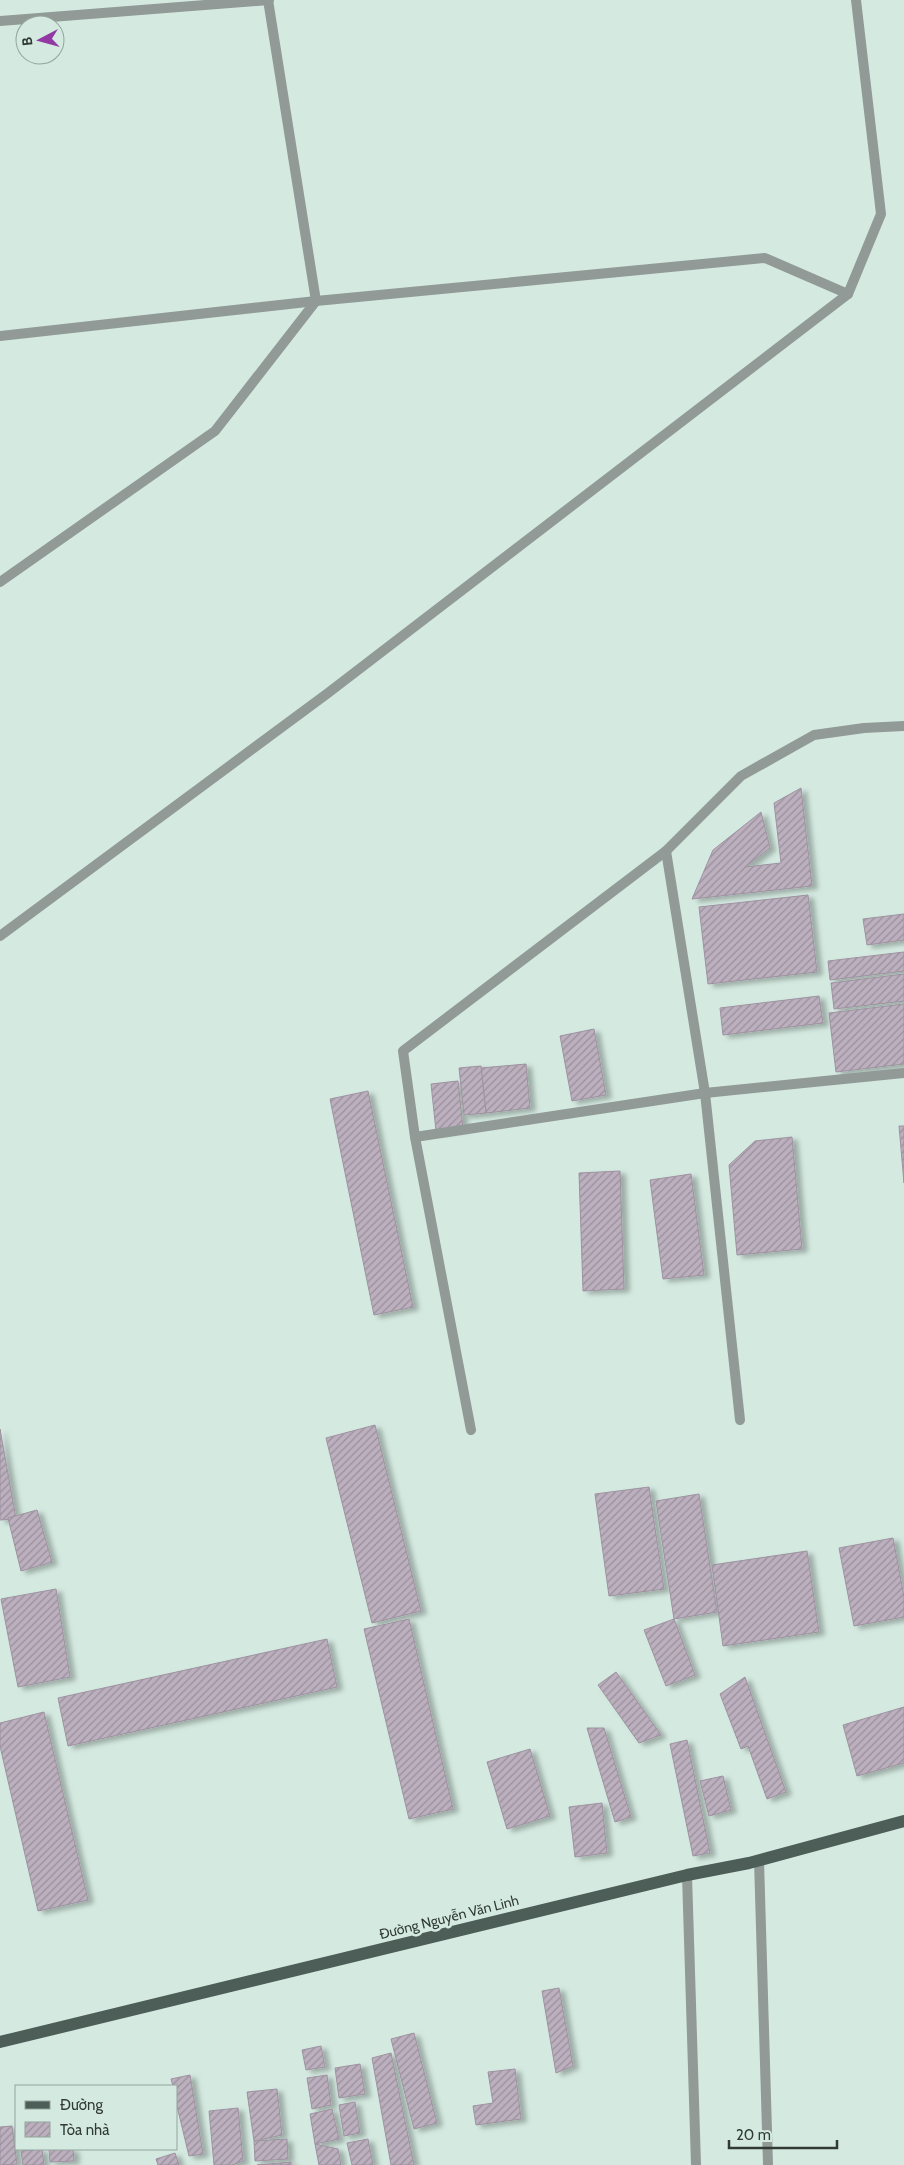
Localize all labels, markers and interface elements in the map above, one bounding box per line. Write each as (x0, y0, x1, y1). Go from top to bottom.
north arrow (15, 15, 65, 65)
text: B (18, 36, 36, 47)
street label: Đường Nguyễn Văn Linh (377, 1891, 521, 1943)
legend (15, 2085, 178, 2150)
text: Đường (60, 2096, 103, 2114)
scale bar (729, 2118, 836, 2150)
text: Tòa nhà (60, 2121, 110, 2139)
text: 20 m (736, 2126, 771, 2144)

